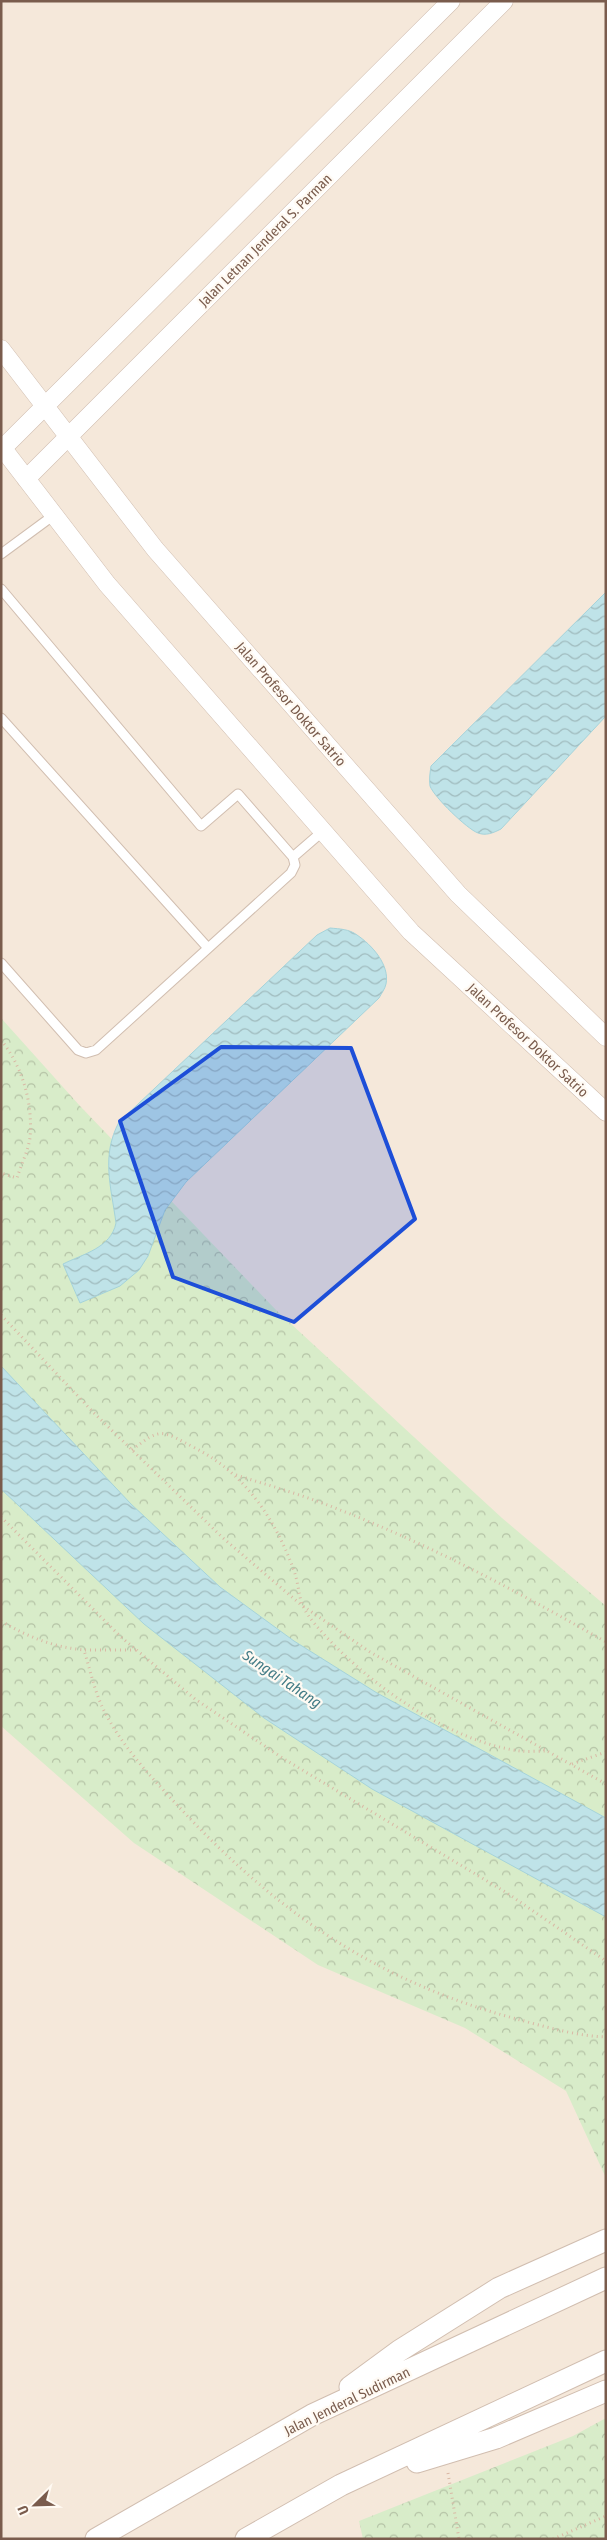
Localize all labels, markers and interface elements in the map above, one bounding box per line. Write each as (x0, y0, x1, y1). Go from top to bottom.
street label: Jalan Letnan Jenderal S. Parman (195, 170, 335, 310)
street label: Jalan Profesor Doktor Satrio (232, 639, 349, 770)
street label: Jalan Profesor Doktor Satrio (464, 980, 592, 1101)
water label: Sungai Tahang (238, 1646, 325, 1712)
street label: Jalan Jenderal Sudirman (282, 2364, 413, 2439)
north arrow (10, 2480, 60, 2530)
text: U (14, 2503, 33, 2517)

